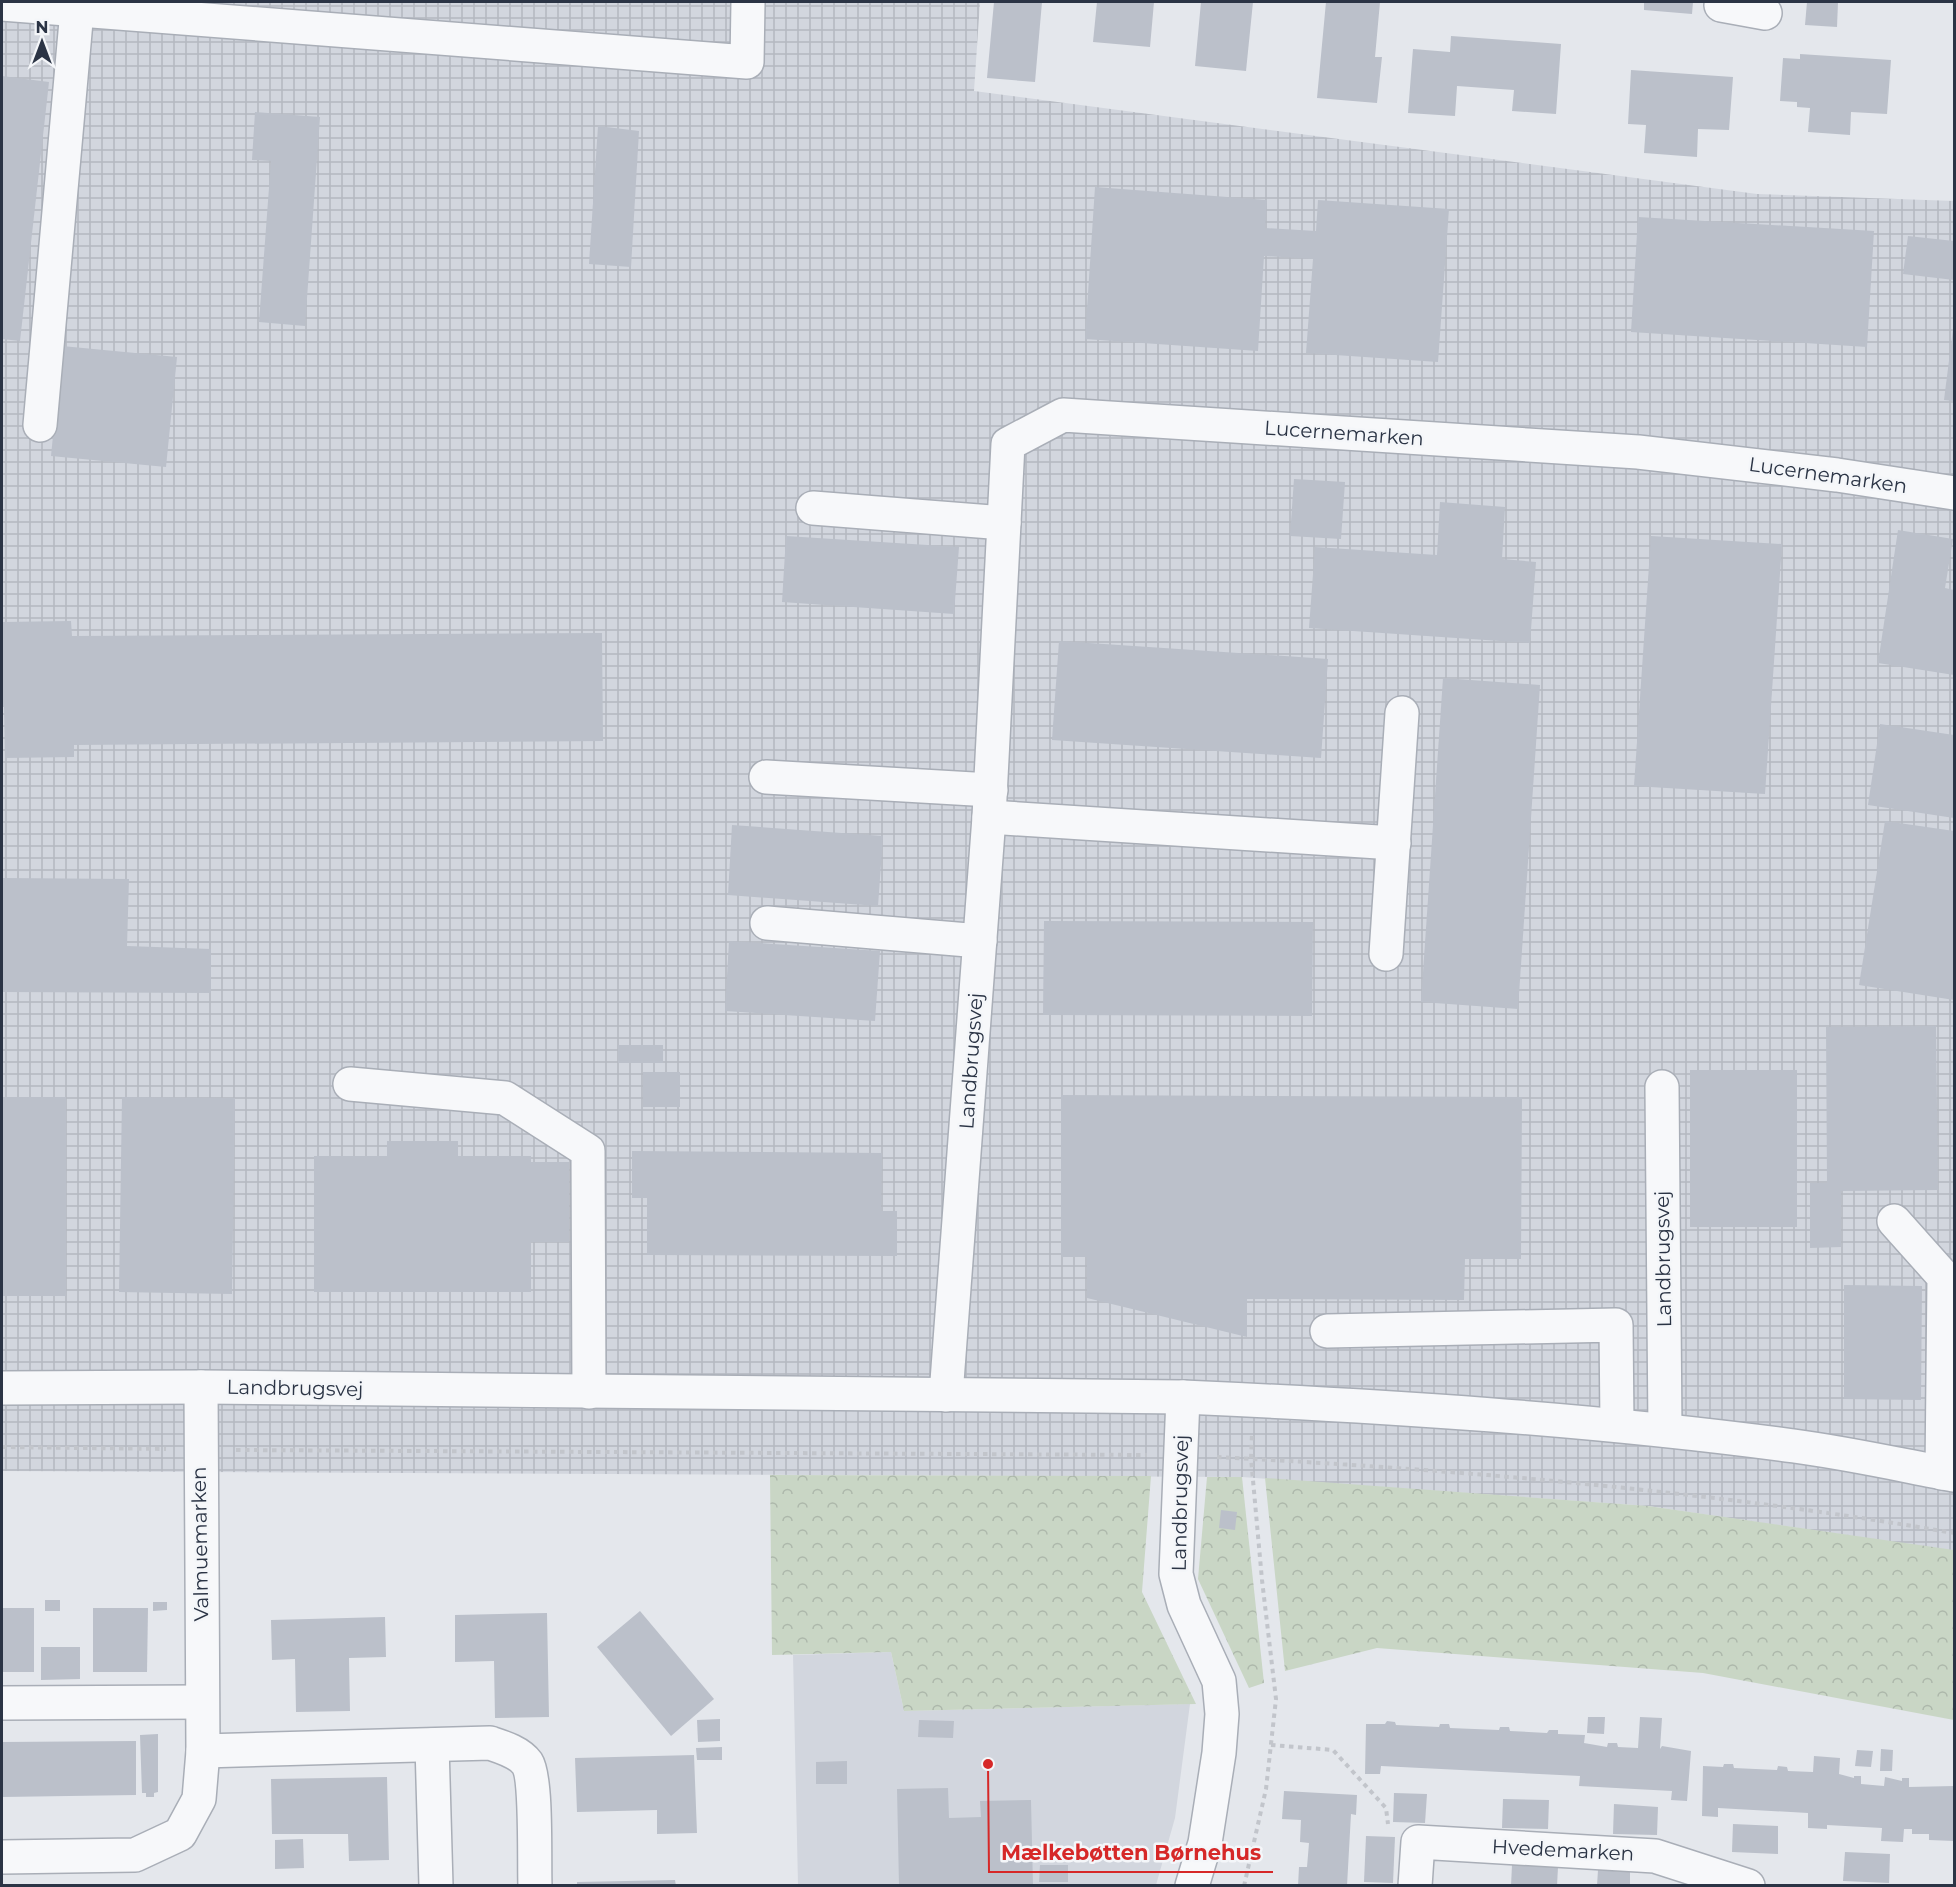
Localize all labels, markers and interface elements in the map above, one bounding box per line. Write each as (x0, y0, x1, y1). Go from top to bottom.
north arrow (12, 12, 72, 72)
text: N (36, 18, 48, 37)
street label: Lucernemarken (1263, 415, 1425, 451)
street label: Lucernemarken (1747, 452, 1909, 498)
street label: Landbrugsvej (954, 992, 988, 1130)
street label: Landbrugsvej (1650, 1190, 1676, 1328)
street label: Landbrugsvej (226, 1375, 364, 1401)
street label: Landbrugsvej (1167, 1434, 1193, 1572)
street label: Valmuemarken (187, 1466, 213, 1622)
callout: Mælkebøtten Børnehus (989, 1833, 1273, 1872)
street label: Hvedemarken (1491, 1834, 1635, 1866)
text: Mælkebøtten Børnehus (1001, 1840, 1261, 1865)

